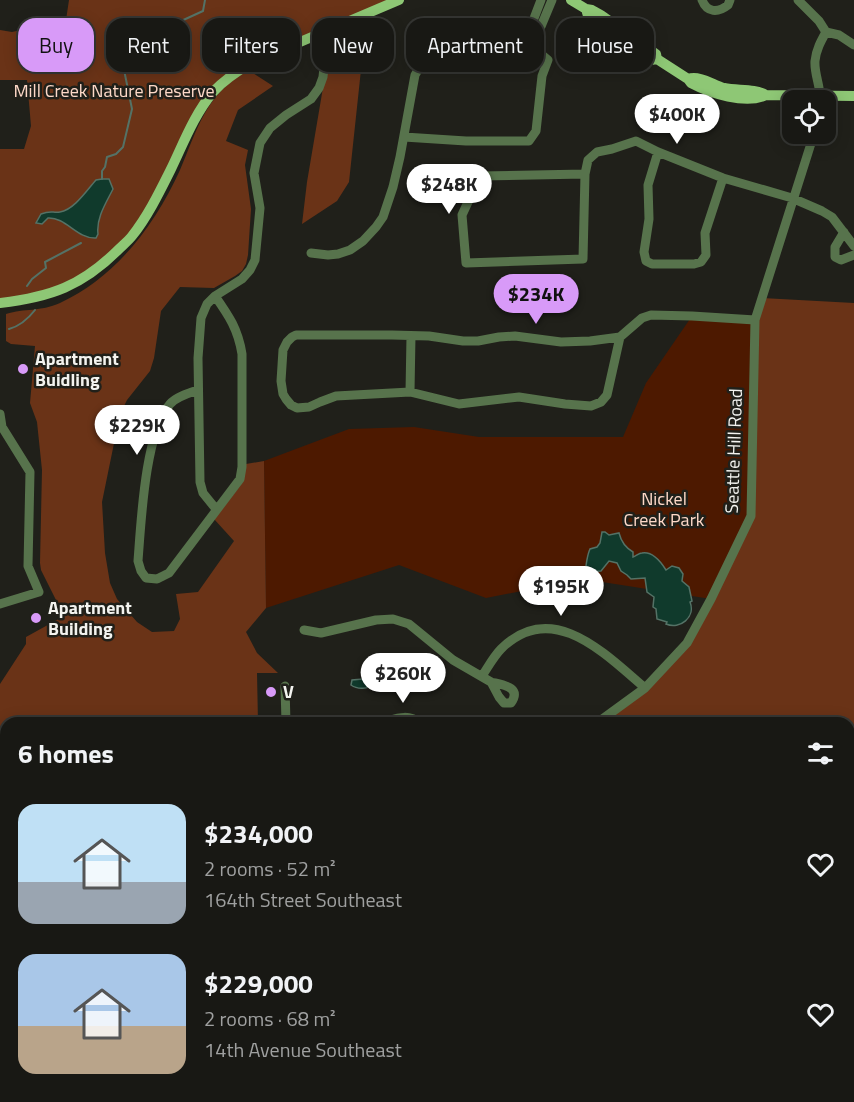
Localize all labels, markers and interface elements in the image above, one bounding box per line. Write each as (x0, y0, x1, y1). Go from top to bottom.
chip: Buy (18, 18, 94, 72)
chip: Rent (106, 18, 190, 72)
chip: Filters (202, 18, 300, 72)
chip: New (312, 18, 394, 72)
chip: Apartment (406, 18, 544, 72)
chip: House (556, 18, 654, 72)
park label: Mill Creek Nature Preserve (13, 77, 215, 104)
map controls (782, 90, 836, 144)
button: locate (782, 90, 836, 144)
pin: $400K (635, 94, 719, 145)
text: $400K (649, 98, 705, 129)
pin: $248K (407, 164, 491, 215)
text: $248K (421, 168, 477, 199)
pin: $234K (494, 274, 578, 325)
text: $234K (508, 278, 564, 309)
place label: Apartment Buidling (35, 345, 119, 393)
marker: Apartment Buidling (16, 362, 30, 376)
street label: Seattle Hill Road (718, 388, 749, 514)
pin: $229K (95, 405, 179, 456)
text: $229K (109, 409, 165, 440)
park label: Nickel Creek Park (624, 485, 705, 533)
pin: $195K (519, 566, 603, 617)
text: $195K (533, 570, 589, 601)
place label: Apartment Building (48, 594, 132, 642)
marker: Apartment Building (29, 611, 43, 625)
pin: $260K (361, 653, 445, 704)
text: $260K (375, 657, 431, 688)
place label: V (283, 678, 294, 705)
marker: V (264, 685, 278, 699)
text: 6 homes (18, 734, 114, 773)
icon: filters (804, 737, 837, 770)
text: $234,000 (204, 814, 313, 853)
icon: home (66, 828, 138, 900)
icon: heart (804, 848, 837, 881)
text: 2 rooms · 52 m² (204, 853, 336, 884)
text: 164th Street Southeast (204, 884, 402, 915)
text: $229,000 (204, 964, 313, 1003)
icon: home (66, 978, 138, 1050)
icon: heart (804, 998, 837, 1031)
text: 2 rooms · 68 m² (204, 1003, 336, 1034)
text: 14th Avenue Southeast (204, 1034, 402, 1065)

